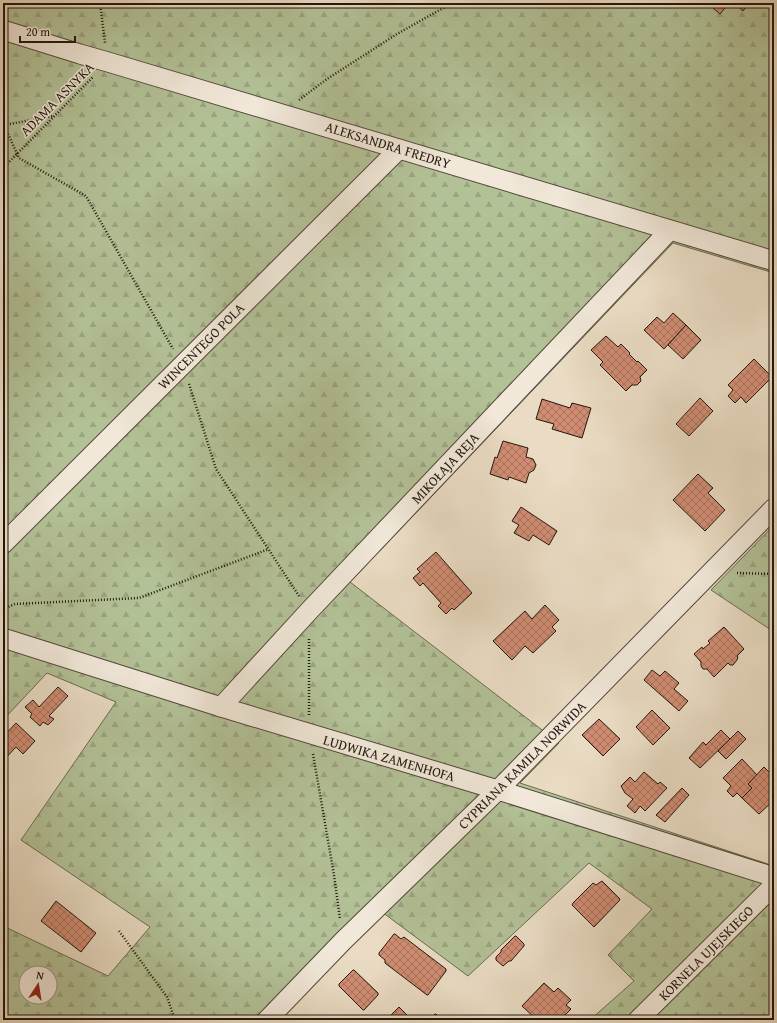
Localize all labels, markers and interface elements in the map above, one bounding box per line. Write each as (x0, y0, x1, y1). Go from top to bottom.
scale bar (20, 18, 75, 44)
text: 20 m (26, 23, 50, 40)
street label: ADAMA ASNYKA (15, 57, 99, 141)
street label: ALEKSANDRA FREDRY (323, 116, 454, 174)
street label: WINCENTEGO POLA (153, 298, 249, 394)
street label: MIKOŁAJA REJA (406, 427, 484, 508)
street label: CYPRIANA KAMILA NORWIDA (453, 696, 591, 834)
street label: LUDWIKA ZAMENHOFA (321, 730, 458, 787)
street label: KORNELA UJEJSKIEGO (654, 901, 758, 1005)
north arrow (18, 965, 58, 1005)
text: N (35, 967, 46, 984)

